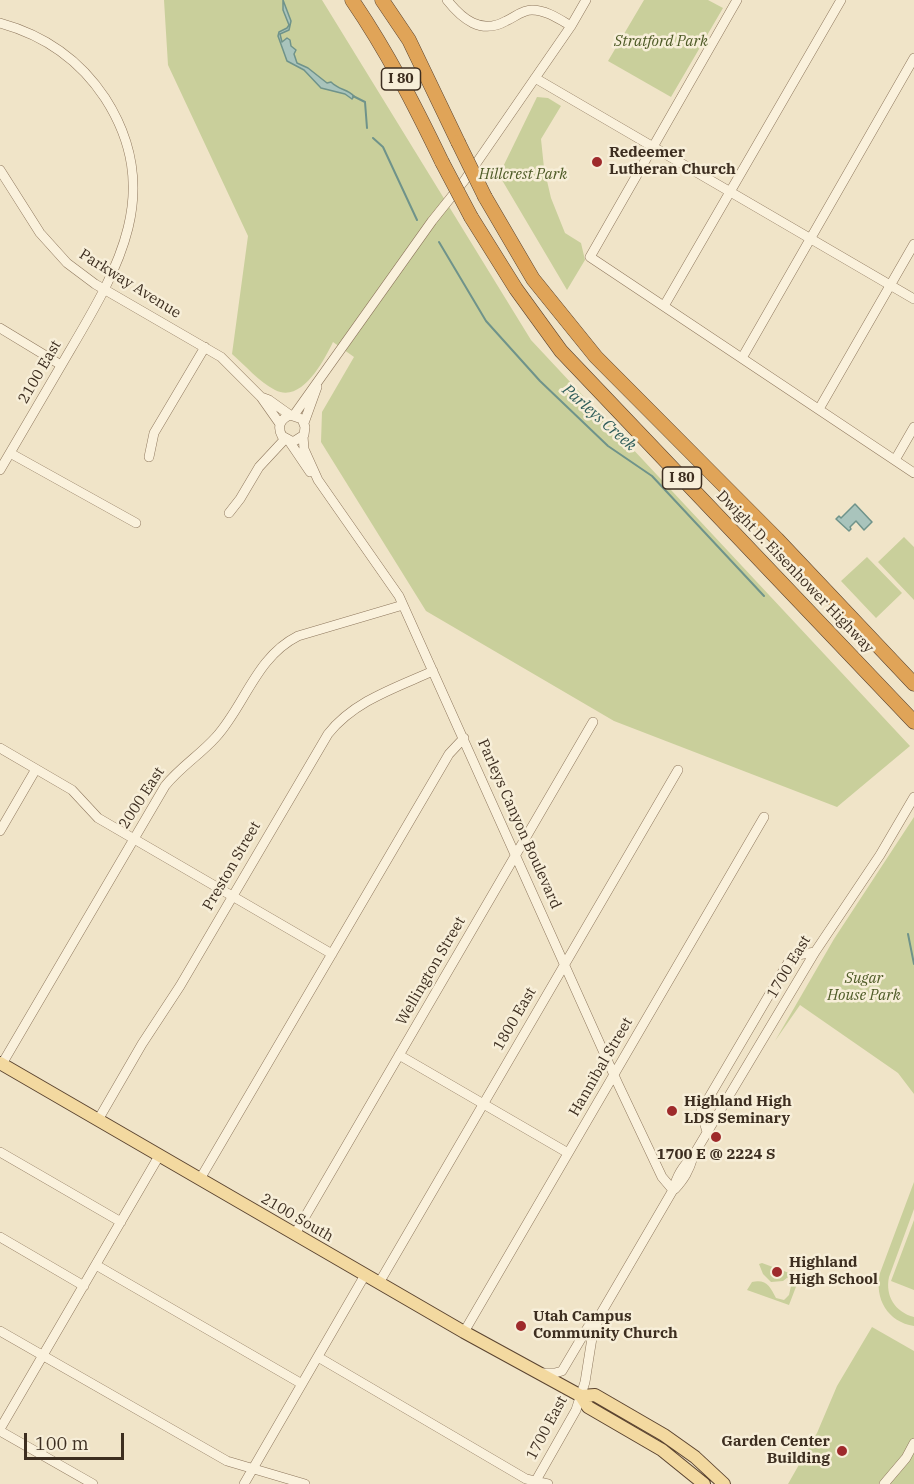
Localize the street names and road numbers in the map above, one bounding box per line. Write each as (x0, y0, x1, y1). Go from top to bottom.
road number: I 80 (382, 68, 420, 90)
street label: Parkway Avenue (76, 245, 184, 323)
street label: 2100 East (15, 337, 65, 407)
road number: I 80 (662, 467, 702, 489)
street label: Dwight D. Eisenhower Highway (713, 487, 877, 657)
street label: Parleys Canyon Boulevard (473, 736, 565, 912)
street label: 2000 East (115, 764, 169, 832)
street label: Preston Street (199, 818, 265, 914)
street label: Wellington Street (393, 914, 469, 1028)
street label: 1700 East (763, 932, 815, 1002)
street label: 1800 East (490, 984, 540, 1054)
street label: Hannibal Street (565, 1014, 637, 1120)
street label: 2100 South (258, 1190, 336, 1246)
street label: 1700 East (523, 1393, 571, 1463)

